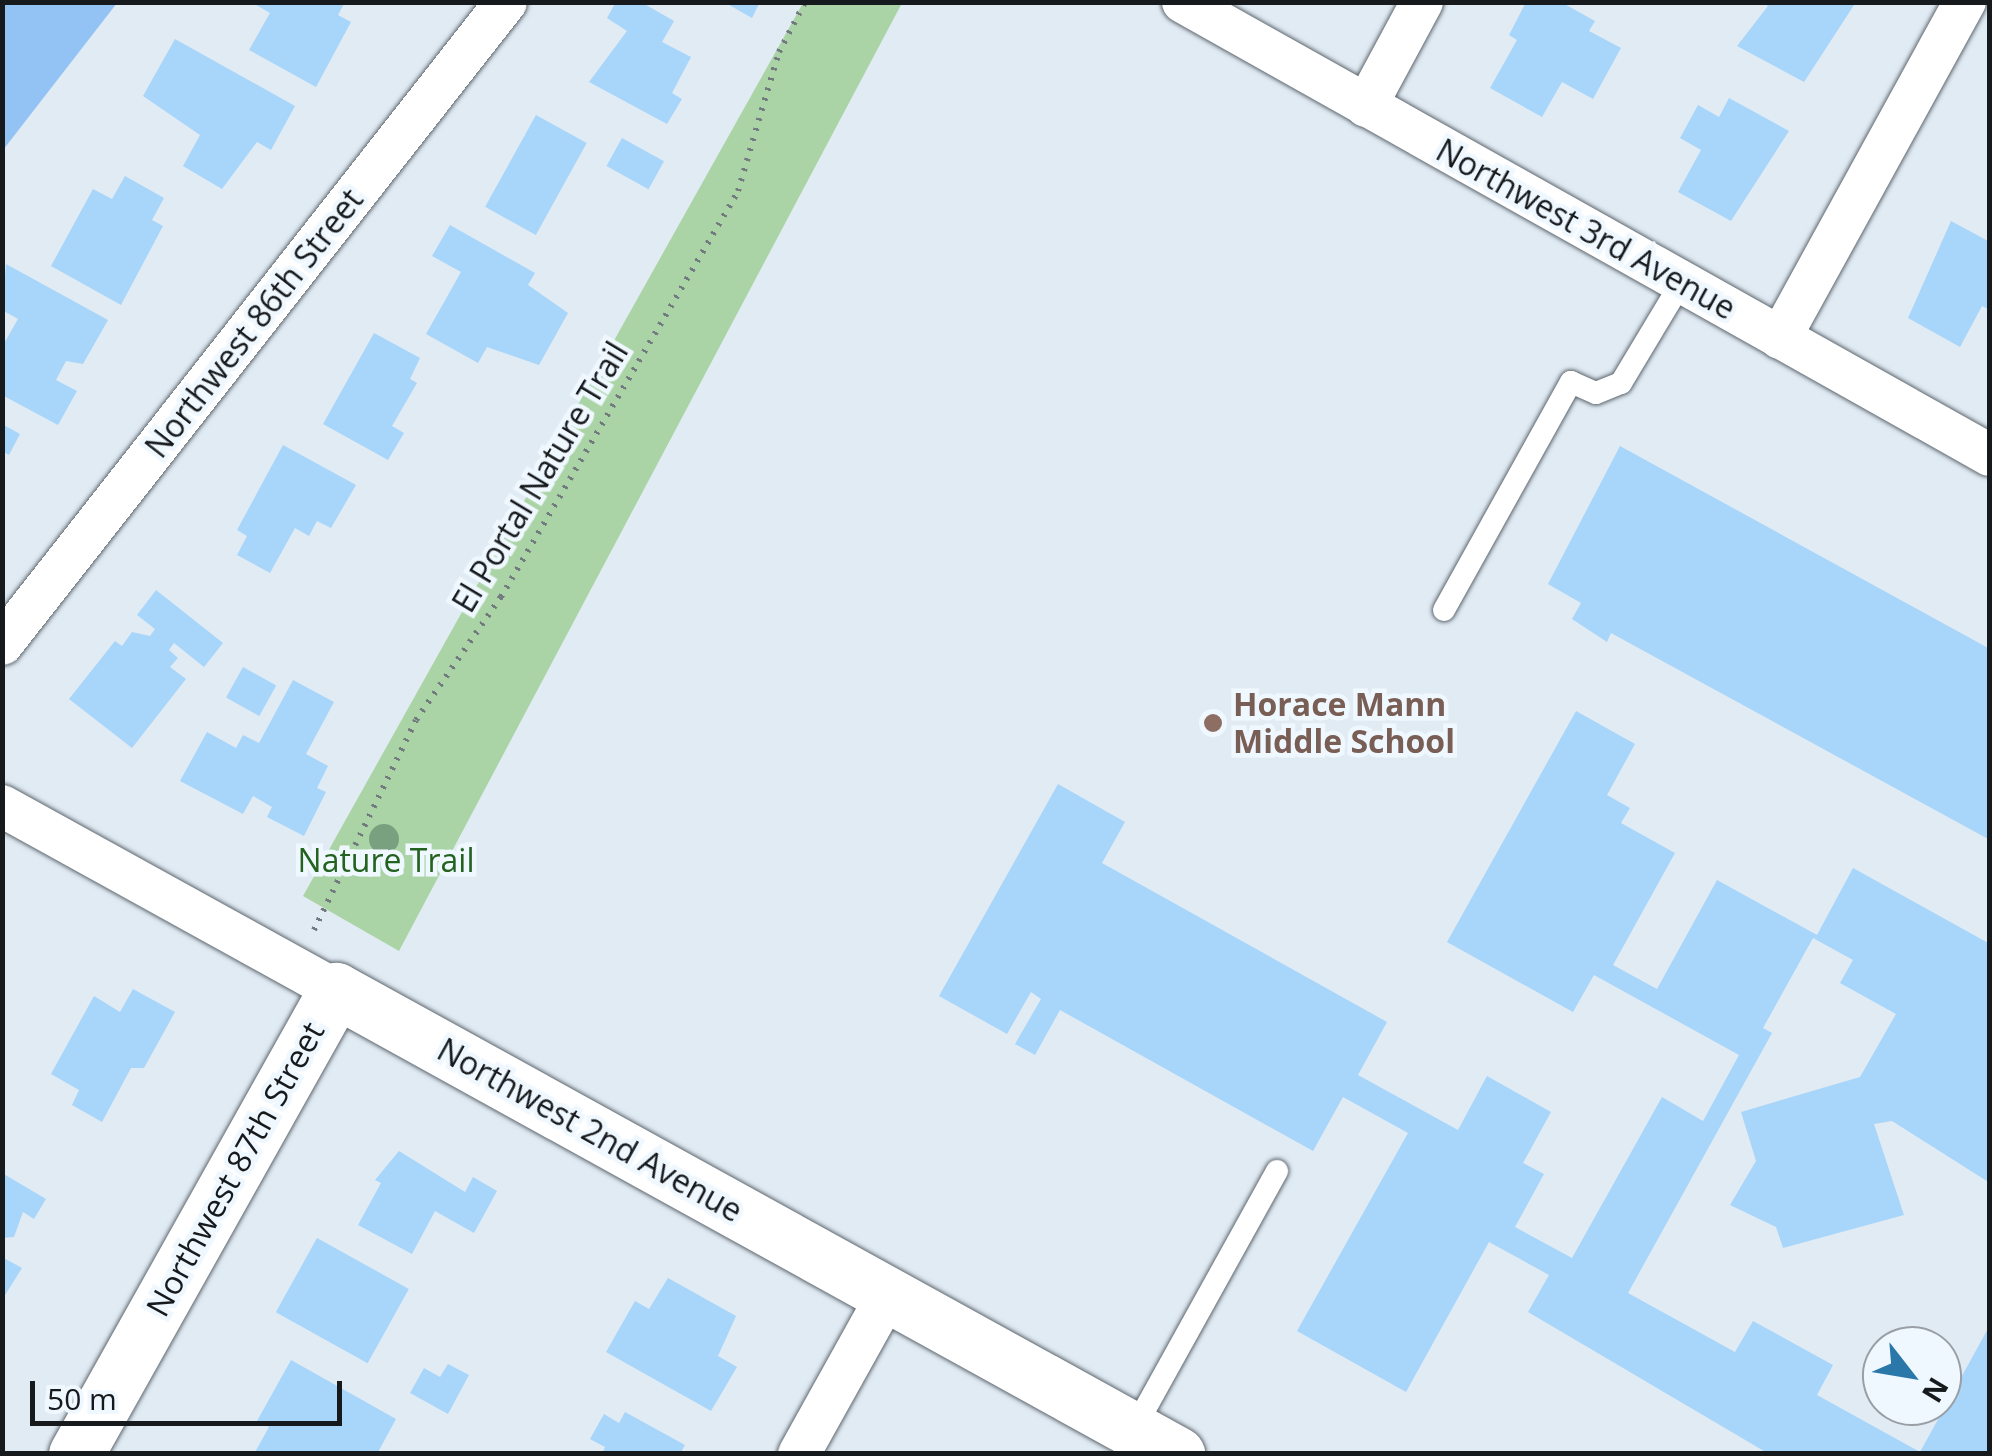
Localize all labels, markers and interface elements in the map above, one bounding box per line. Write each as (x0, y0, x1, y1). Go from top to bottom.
street label: Northwest 3rd Avenue (1430, 131, 1742, 327)
street label: Northwest 86th Street (137, 181, 371, 465)
street label: El Portal Nature Trail (444, 335, 636, 619)
place label: Horace Mann Middle School (1233, 686, 1455, 761)
marker: Horace Mann Middle School (1202, 712, 1224, 734)
park label: Nature Trail (298, 841, 474, 879)
street label: Northwest 87th Street (138, 1015, 332, 1323)
street label: Northwest 2nd Avenue (431, 1030, 749, 1230)
north arrow (1862, 1326, 1962, 1426)
scale bar (35, 1361, 348, 1423)
text: N (1914, 1371, 1958, 1410)
text: 50 m (47, 1378, 117, 1419)

